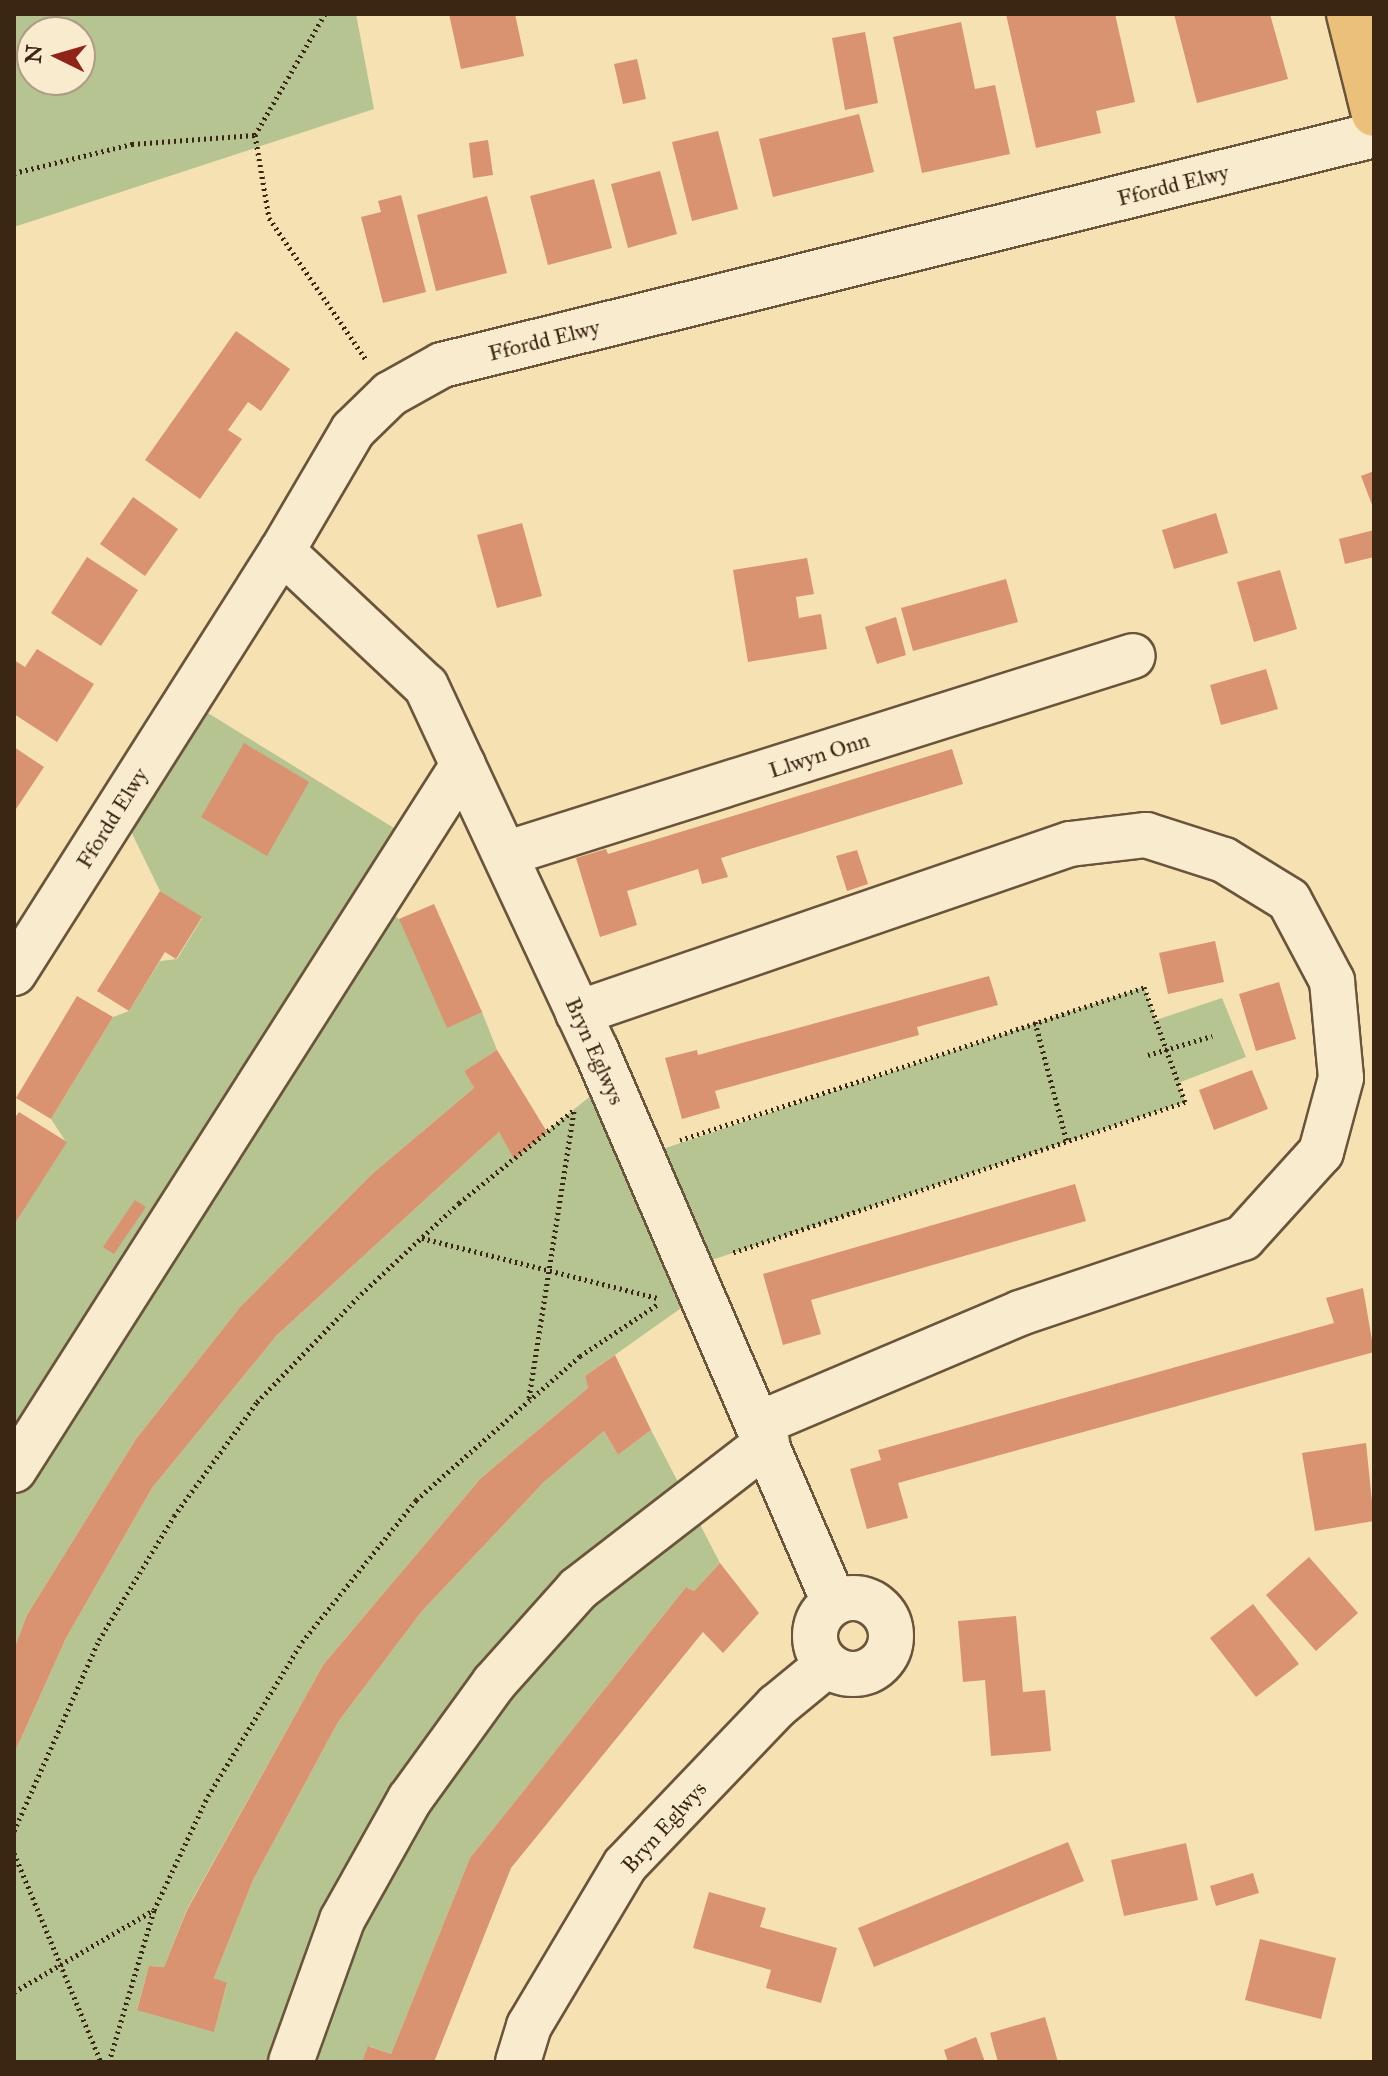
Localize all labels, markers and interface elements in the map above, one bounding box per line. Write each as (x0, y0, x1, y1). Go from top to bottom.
north arrow (16, 16, 96, 96)
text: N (19, 44, 48, 65)
street label: Ffordd Elwy (1115, 158, 1231, 212)
street label: Ffordd Elwy (486, 313, 602, 367)
street label: Llwyn Onn (765, 726, 873, 784)
street label: Ffordd Elwy (71, 763, 153, 873)
street label: Bryn Eglwys (560, 993, 630, 1109)
street label: Bryn Eglwys (616, 1776, 712, 1878)

